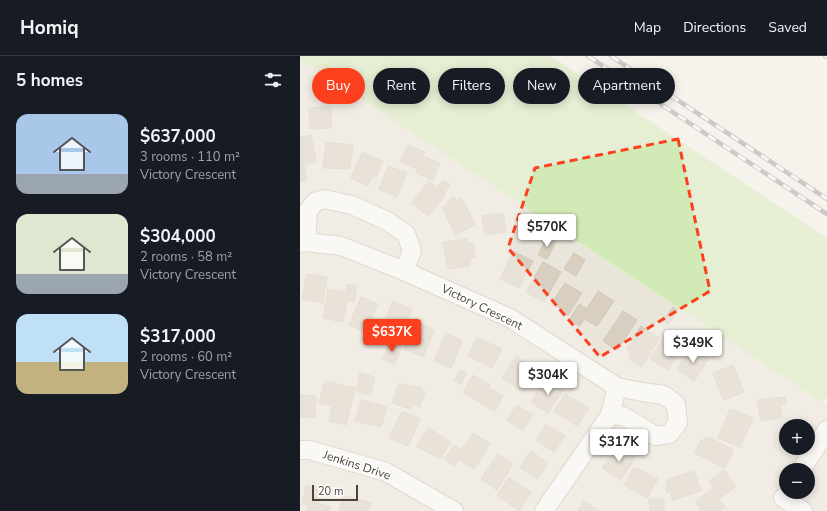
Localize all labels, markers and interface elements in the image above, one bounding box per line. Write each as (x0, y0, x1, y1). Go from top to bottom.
text: Homiq (20, 15, 79, 41)
text: Map (634, 18, 661, 37)
text: Directions (683, 18, 746, 37)
text: Saved (768, 18, 807, 37)
chip: Buy (312, 68, 365, 104)
chip: Rent (373, 68, 430, 104)
chip: Filters (438, 68, 505, 104)
chip: New (513, 68, 570, 104)
chip: Apartment (578, 68, 675, 104)
text: 5 homes (16, 69, 83, 92)
icon: filters (262, 69, 284, 91)
text: $637,000 (140, 125, 216, 148)
icon: home (48, 130, 96, 178)
text: 3 rooms · 110 m² (140, 148, 240, 166)
text: Victory Crescent (140, 166, 236, 184)
pin: $570K (519, 214, 575, 248)
text: $570K (527, 218, 567, 236)
text: $304,000 (140, 225, 216, 248)
icon: home (48, 230, 96, 278)
text: 2 rooms · 58 m² (140, 248, 232, 266)
text: Victory Crescent (140, 266, 236, 284)
street label: Victory Crescent (438, 280, 526, 334)
pin: $637K (364, 319, 420, 353)
text: $637K (372, 323, 412, 341)
text: $317,000 (140, 325, 216, 348)
icon: home (48, 330, 96, 378)
pin: $349K (665, 330, 721, 364)
text: $349K (673, 334, 713, 352)
text: 2 rooms · 60 m² (140, 348, 232, 366)
pin: $304K (520, 362, 576, 396)
text: Victory Crescent (140, 366, 236, 384)
text: $304K (528, 366, 568, 384)
map controls (779, 419, 815, 499)
button: + (779, 419, 815, 455)
pin: $317K (591, 429, 647, 463)
text: $317K (599, 433, 639, 451)
street label: Jenkins Drive (320, 446, 393, 483)
button: − (779, 463, 815, 499)
scale bar (312, 483, 358, 502)
text: 20 m (318, 484, 343, 499)

